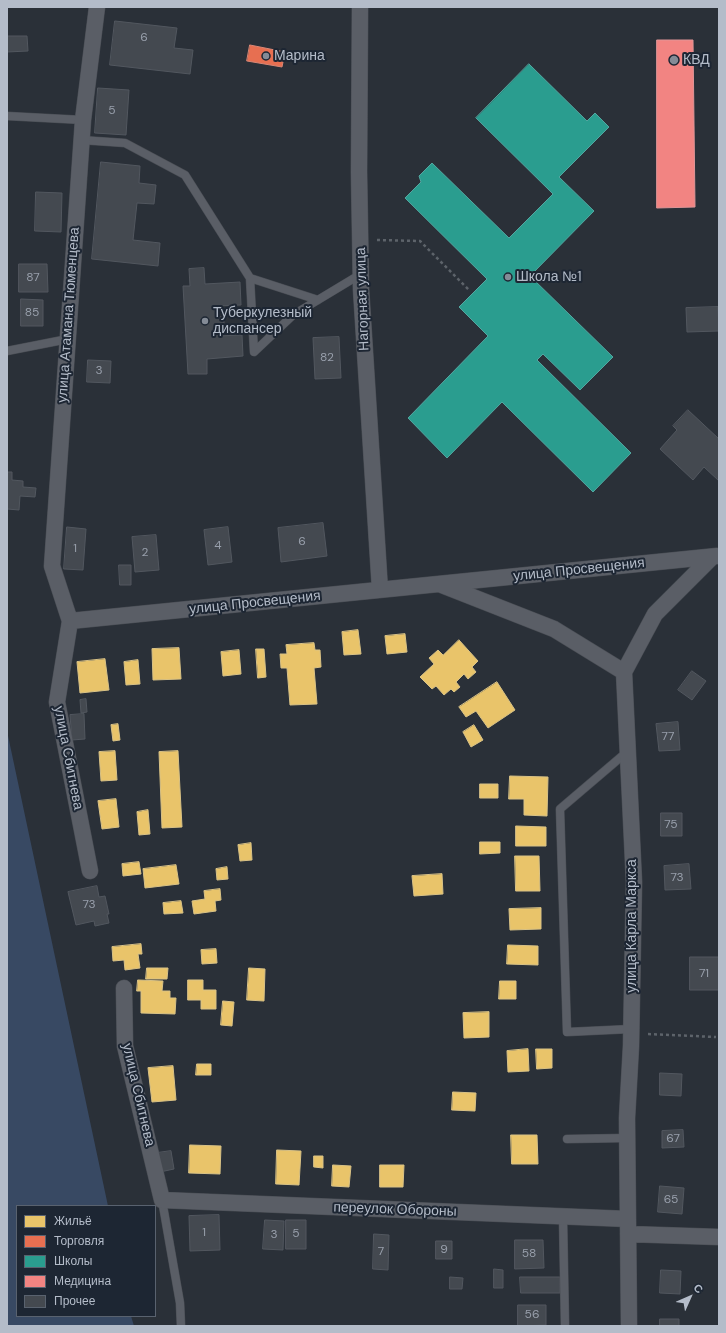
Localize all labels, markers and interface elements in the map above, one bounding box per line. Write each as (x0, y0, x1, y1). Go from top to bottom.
house number: 6 (140, 31, 148, 45)
place label: Марина (274, 48, 325, 64)
marker: Марина (261, 51, 271, 61)
place label: КВД (683, 52, 710, 68)
marker: КВД (668, 54, 680, 66)
house number: 5 (108, 104, 116, 118)
street label: улица Атамана Тюменцева (54, 227, 84, 403)
street label: Нагорная улица (353, 247, 373, 351)
place label: Школа №1 (516, 269, 582, 285)
house number: 87 (26, 271, 40, 285)
marker: Школа №1 (503, 272, 513, 282)
place label: Туберкулезный диспансер (213, 305, 312, 338)
house number: 85 (25, 306, 39, 320)
marker: Туберкулезный диспансер (200, 316, 210, 326)
house number: 82 (320, 351, 334, 365)
house number: 3 (95, 364, 103, 378)
house number: 6 (298, 535, 306, 549)
house number: 4 (214, 539, 222, 553)
house number: 1 (73, 542, 77, 556)
house number: 2 (142, 546, 148, 560)
street label: улица Просвещения (512, 555, 646, 585)
street label: улица Просвещения (188, 588, 322, 618)
street label: улица Сбитнева (50, 705, 86, 811)
house number: 77 (662, 730, 674, 744)
house number: 75 (664, 818, 678, 832)
street label: улица Карла Маркса (624, 859, 640, 993)
house number: 73 (670, 871, 684, 885)
house number: 73 (82, 898, 96, 912)
house number: 71 (699, 967, 709, 981)
street label: улица Сбитнева (118, 1042, 158, 1148)
house number: 67 (666, 1132, 680, 1146)
house number: 65 (664, 1193, 678, 1207)
street label: переулок Обороны (333, 1199, 457, 1221)
legend (16, 1205, 156, 1317)
text: Жильё (54, 1213, 92, 1229)
house number: 1 (202, 1226, 206, 1240)
house number: 5 (292, 1227, 300, 1241)
house number: 3 (270, 1228, 278, 1242)
text: Торговля (54, 1233, 104, 1249)
house number: 9 (440, 1243, 448, 1257)
house number: 7 (378, 1245, 384, 1259)
house number: 58 (522, 1247, 536, 1261)
text: Школы (54, 1253, 92, 1269)
text: Медицина (54, 1273, 111, 1289)
north arrow (670, 1277, 710, 1317)
text: С (691, 1281, 706, 1296)
text: Прочее (54, 1293, 95, 1309)
house number: 56 (525, 1308, 539, 1322)

